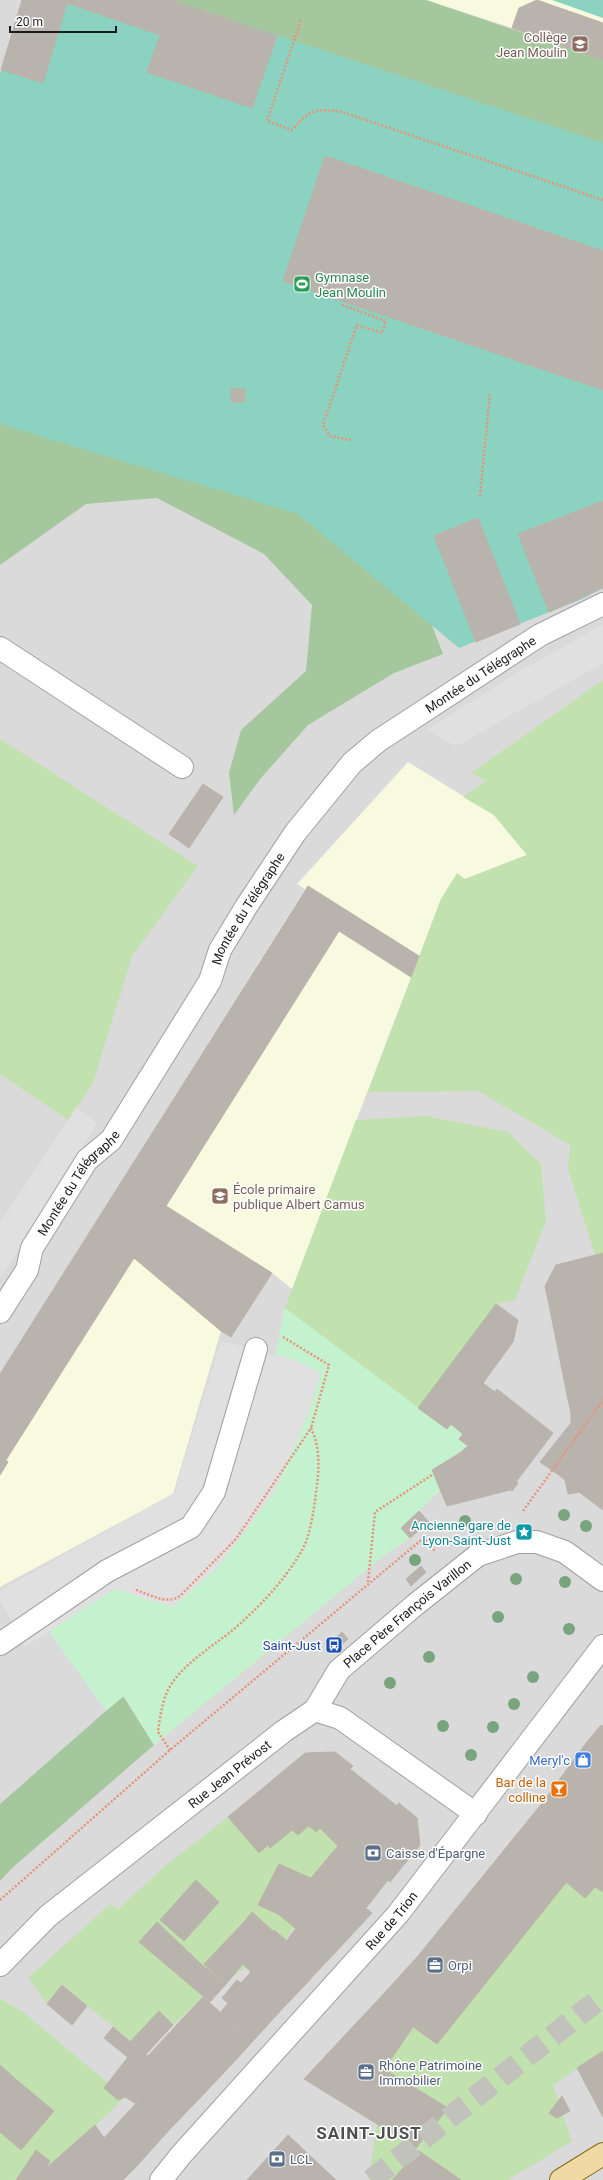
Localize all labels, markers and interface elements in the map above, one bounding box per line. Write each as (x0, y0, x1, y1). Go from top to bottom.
scale bar (10, 8, 116, 34)
text: 20 m (16, 15, 43, 29)
place label: Collège Jean Moulin (496, 30, 567, 60)
school or university icon: Collège Jean Moulin (570, 34, 590, 54)
place label: Gymnase Jean Moulin (315, 270, 386, 300)
sports icon: Gymnase Jean Moulin (292, 274, 312, 294)
street label: Montée du Télégraphe (423, 633, 539, 716)
street label: Montée du Télégraphe (209, 850, 288, 967)
street label: Montée du Télégraphe (35, 1128, 123, 1239)
place label: École primaire publique Albert Camus (233, 1182, 365, 1212)
school or university icon: École primaire publique Albert Camus (210, 1186, 230, 1206)
place label: Ancienne gare de Lyon-Saint-Just (411, 1518, 511, 1548)
place icon: Ancienne gare de Lyon-Saint-Just (514, 1522, 534, 1542)
street label: Place Père François Varillon (340, 1557, 474, 1671)
bus stop icon: Saint-Just (324, 1635, 344, 1655)
place label: Saint-Just (263, 1638, 321, 1653)
street label: Rue Jean Prévost (185, 1737, 274, 1811)
shop icon: Meryl'c (573, 1750, 593, 1770)
place label: Meryl'c (529, 1753, 570, 1768)
place label: Bar de la colline (496, 1775, 546, 1805)
bar icon: Bar de la colline (549, 1779, 569, 1799)
bank icon: Caisse d'Épargne (363, 1843, 383, 1863)
place label: Caisse d'Épargne (386, 1846, 485, 1861)
street label: Rue de Trion (362, 1889, 421, 1953)
office icon: Orpi (425, 1955, 445, 1975)
place label: Orpi (448, 1958, 472, 1973)
place label: Rhône Patrimoine Immobilier (379, 2058, 482, 2088)
office icon: Rhône Patrimoine Immobilier (356, 2062, 376, 2082)
district label: SAINT-JUST (316, 2123, 422, 2143)
bank icon: LCL (267, 2149, 287, 2169)
place label: LCL (290, 2152, 312, 2167)

